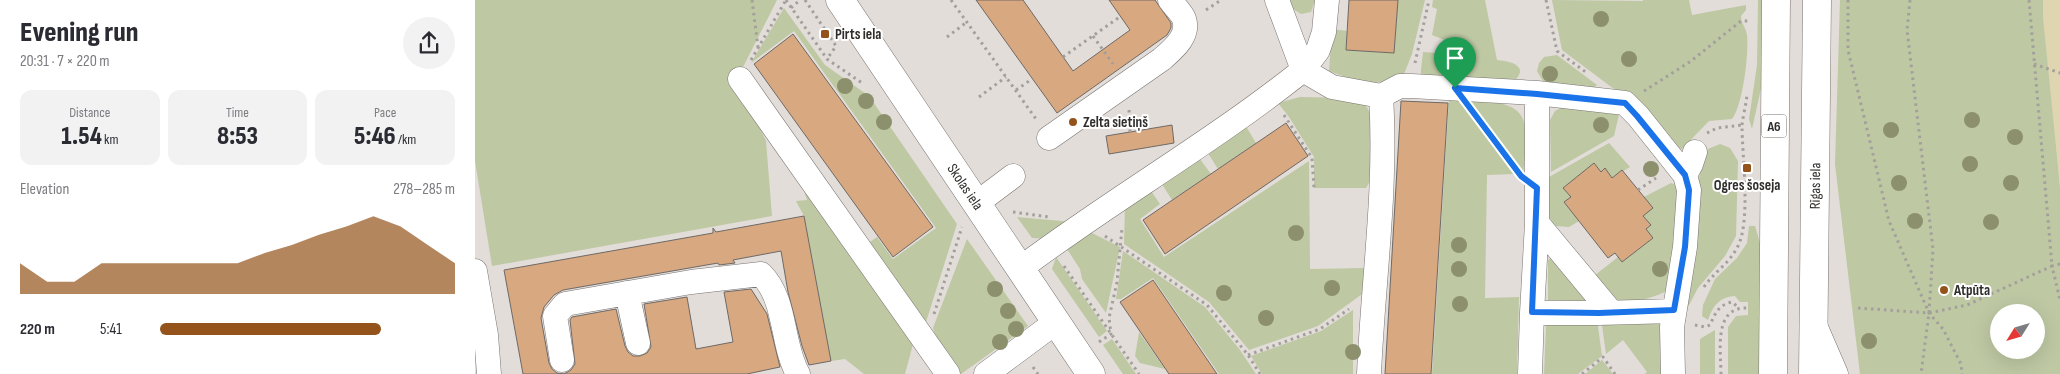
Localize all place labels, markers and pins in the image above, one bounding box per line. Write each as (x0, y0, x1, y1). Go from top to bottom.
place label: Pirts iela (835, 25, 881, 44)
marker: Pirts iela (819, 28, 831, 40)
pin (1434, 37, 1476, 88)
place label: Zelta sietiņš (1083, 113, 1148, 132)
marker: Zelta sietiņš (1067, 116, 1079, 128)
marker: Ogres šoseja (1741, 162, 1753, 174)
place label: Ogres šoseja (1714, 176, 1780, 195)
place label: Atpūta (1953, 281, 1990, 300)
marker: Atpūta (1938, 284, 1950, 296)

